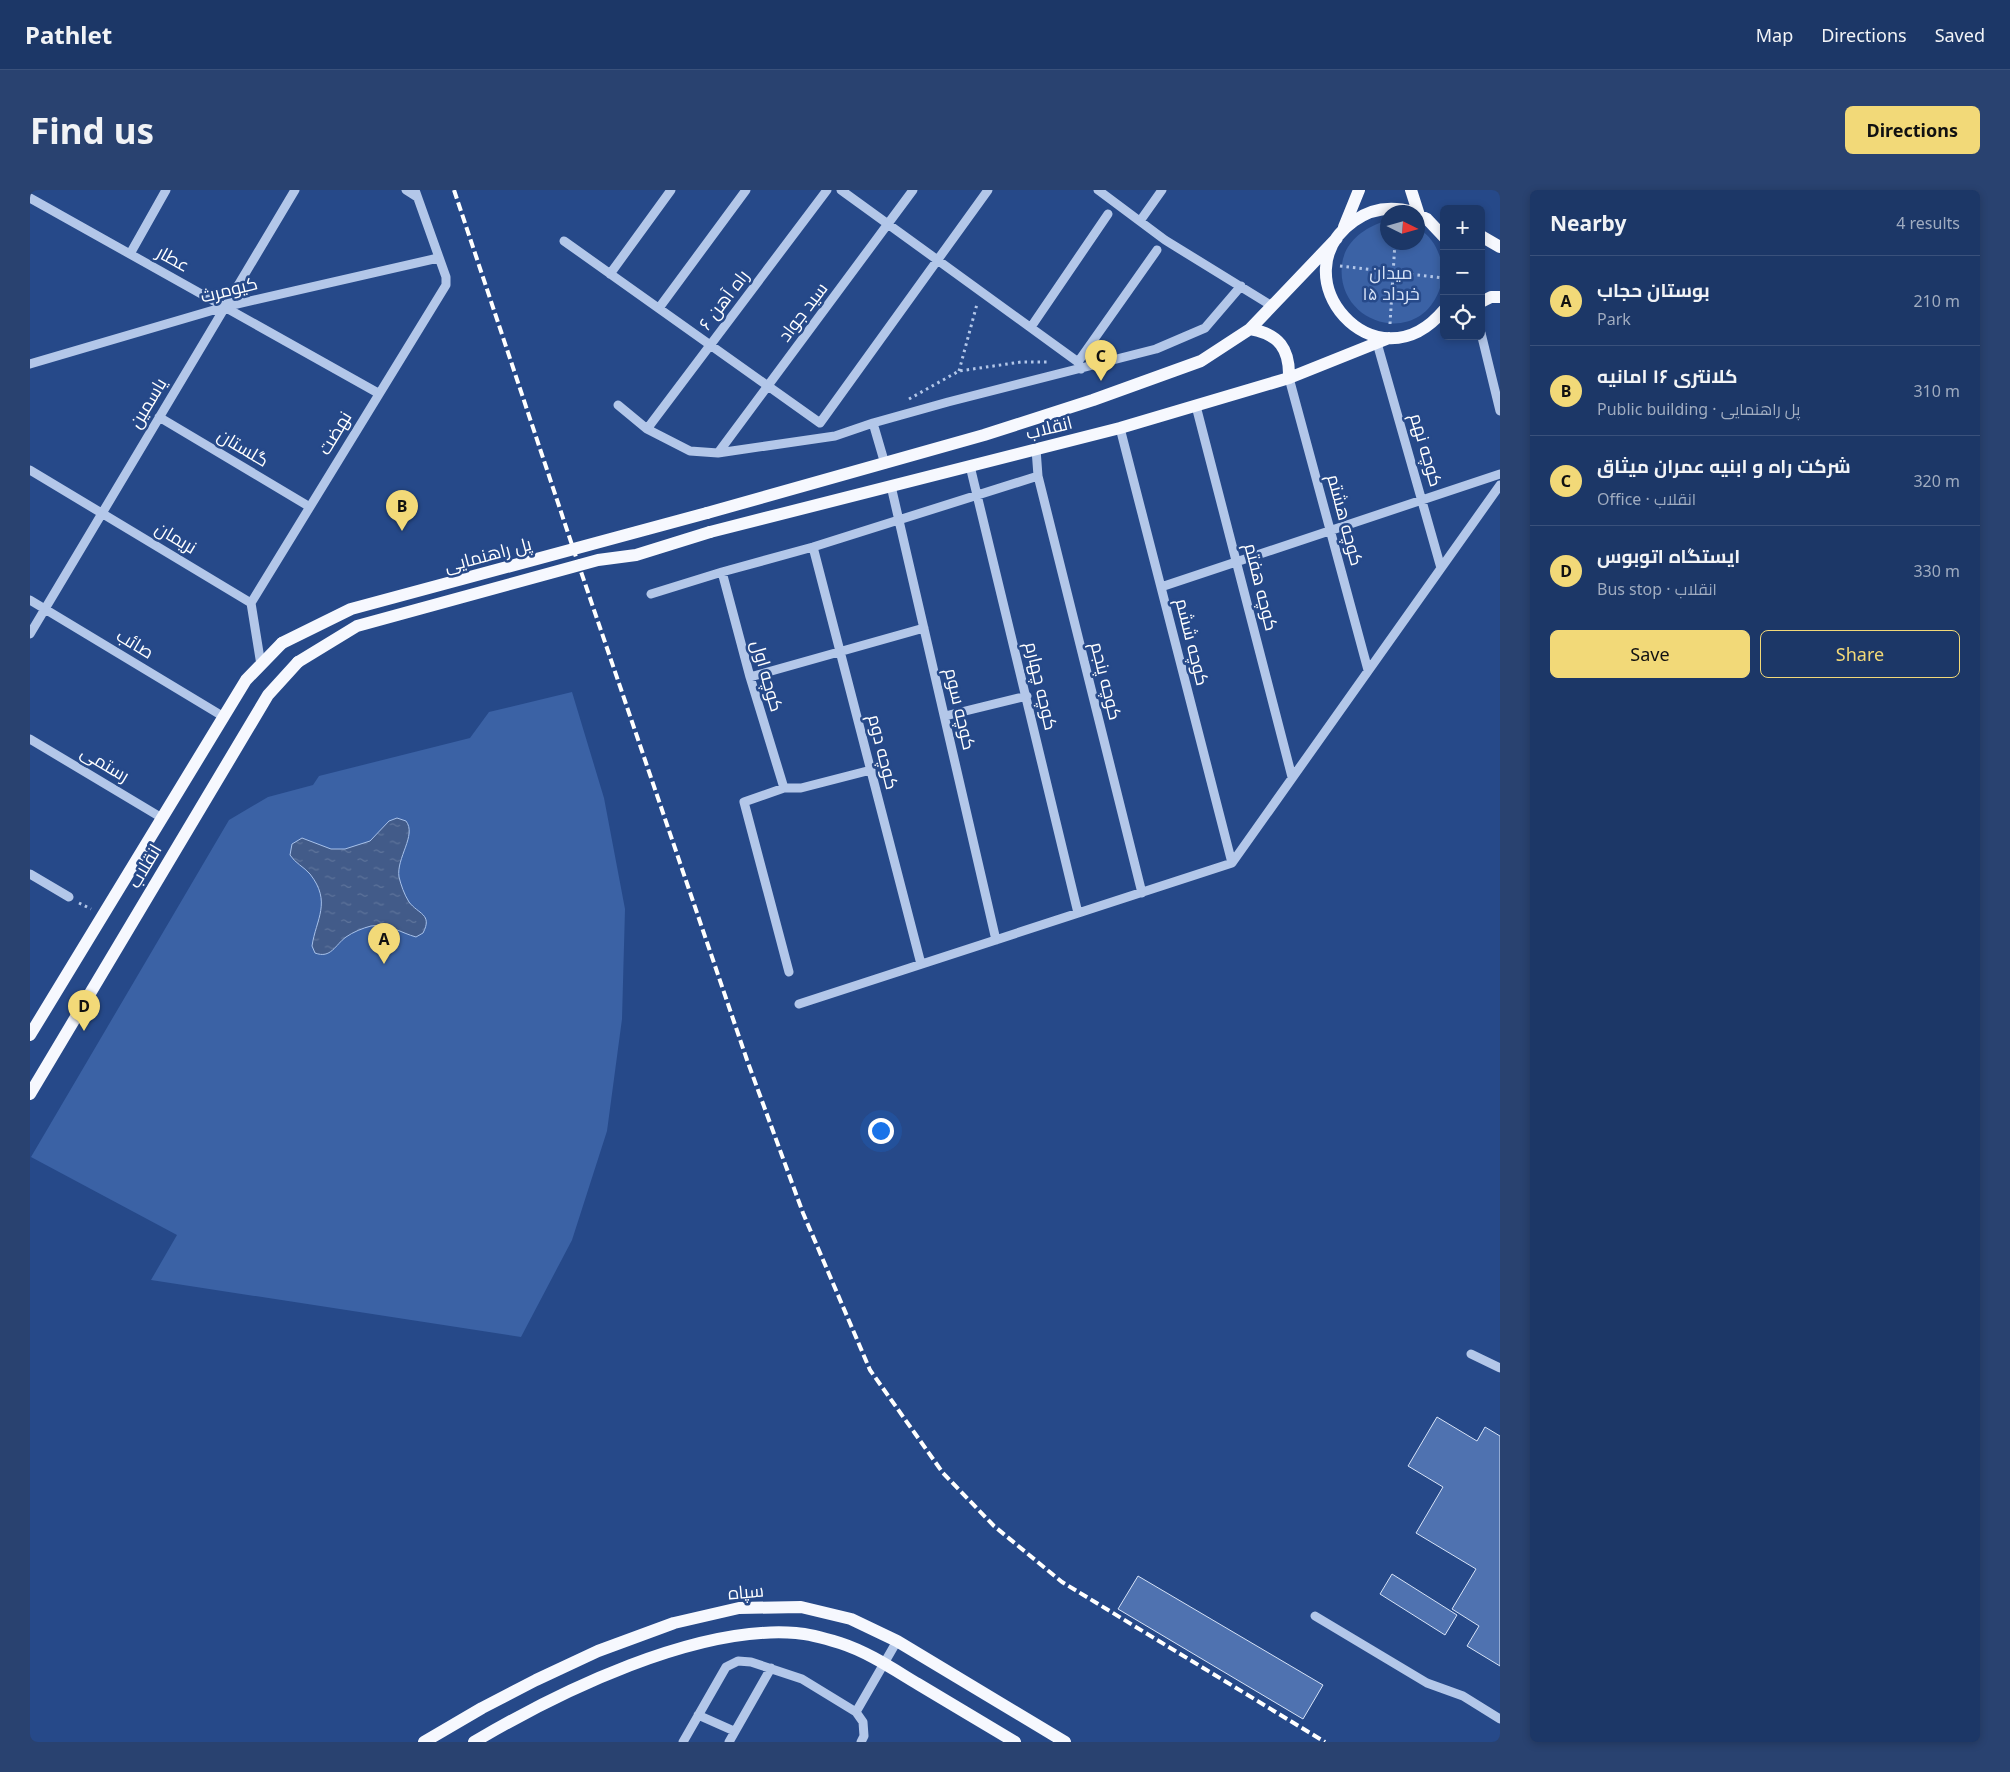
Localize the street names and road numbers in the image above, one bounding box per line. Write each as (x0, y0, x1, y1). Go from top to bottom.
street label: عطار (152, 239, 194, 277)
street label: راه آهن ۶ (693, 264, 754, 334)
street label: کیومرث (198, 270, 260, 308)
street label: سید جواد (772, 277, 832, 346)
street label: یاسمین (123, 373, 172, 432)
street label: نهضت (312, 406, 356, 459)
street label: انقلاب (1023, 410, 1075, 444)
street label: کوچه نهم (1404, 410, 1449, 489)
street label: گلستان (213, 423, 274, 472)
street label: کوچه هشتم (1321, 471, 1370, 568)
street label: نریمان (151, 515, 202, 559)
street label: پل راهنمایی (441, 531, 534, 578)
street label: کوچه هفتم (1239, 540, 1284, 633)
street label: کوچه ششم (1170, 596, 1215, 688)
street label: صائب (112, 623, 159, 664)
street label: کوچه اول (745, 637, 790, 715)
street label: کوچه چهارم (1019, 639, 1064, 733)
street label: کوچه پنجم (1085, 639, 1128, 722)
street label: کوچه سوم (939, 665, 982, 752)
street label: کوچه دوم (862, 712, 905, 792)
street label: رستمی (77, 739, 134, 787)
street label: انقلاب (122, 839, 167, 892)
street label: سپاه (727, 1577, 765, 1605)

